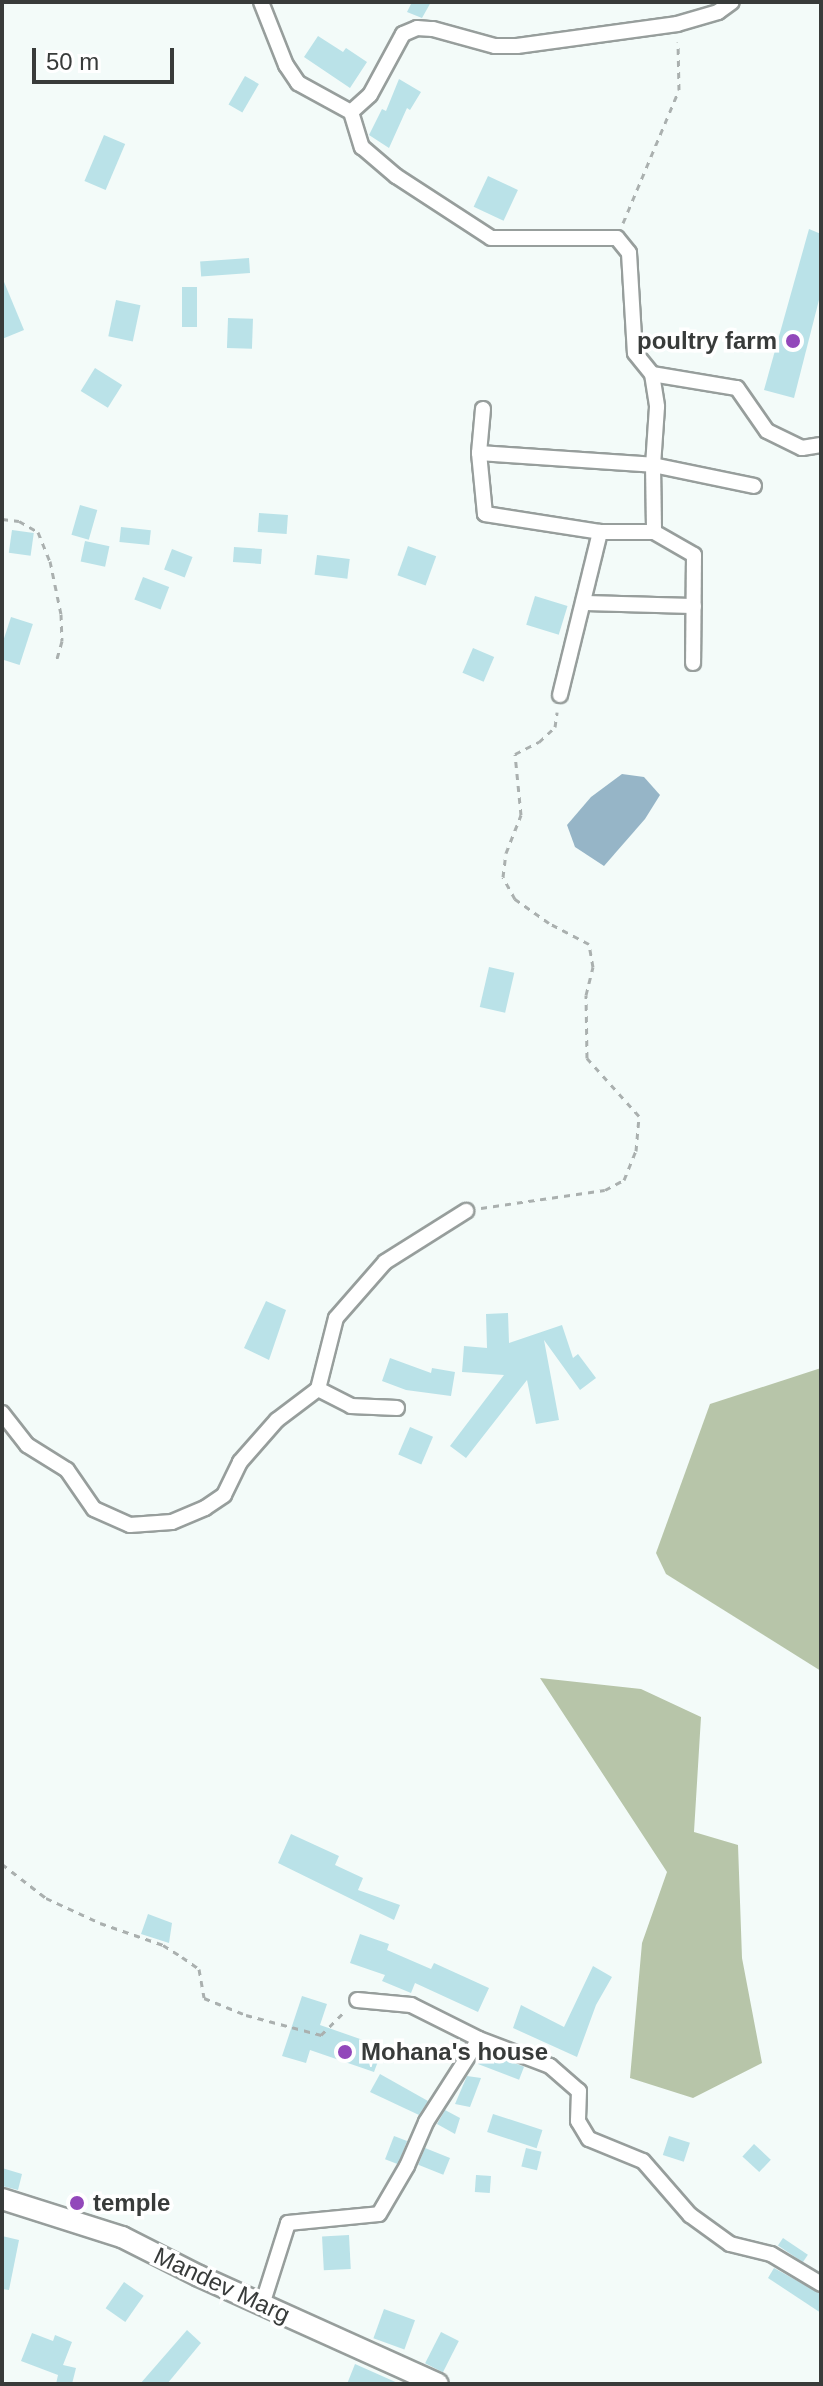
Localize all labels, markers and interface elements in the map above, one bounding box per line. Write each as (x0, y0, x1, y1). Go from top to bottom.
scale bar (36, 32, 178, 82)
text: 50 m (46, 48, 99, 75)
place label: poultry farm (637, 327, 777, 355)
marker: poultry farm (784, 332, 802, 350)
place label: Mohana's house (361, 2038, 548, 2066)
marker: Mohana's house (336, 2043, 354, 2061)
place label: temple (93, 2189, 170, 2217)
marker: temple (68, 2194, 86, 2212)
street label: Mandev Marg (149, 2241, 295, 2329)

